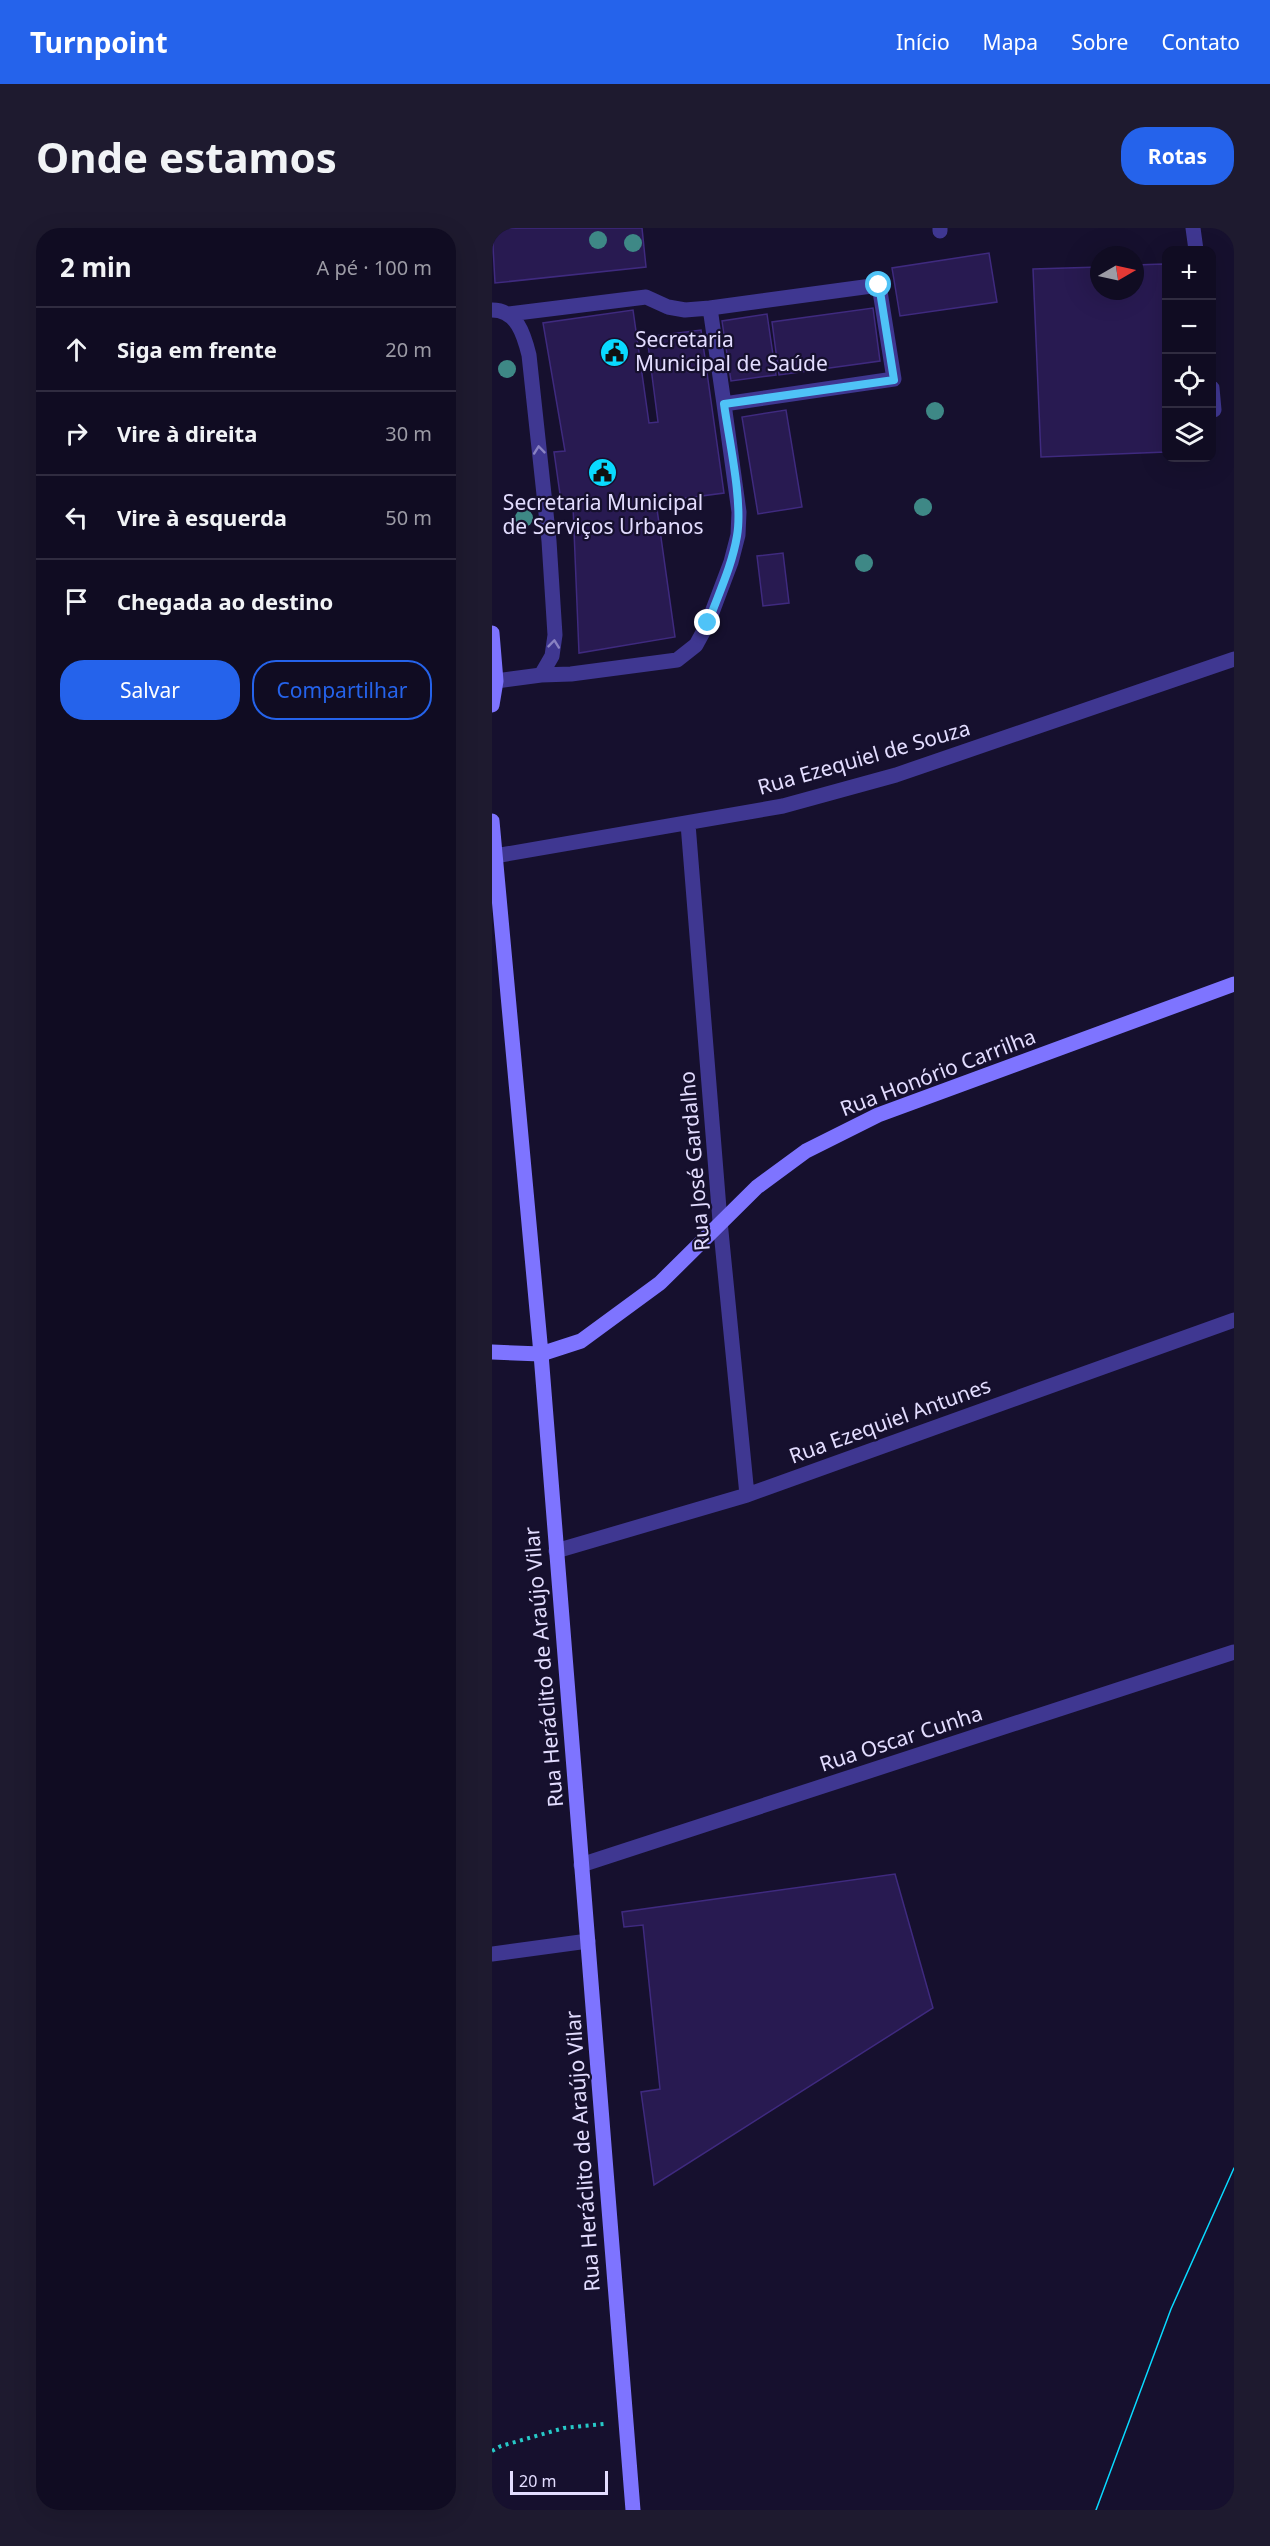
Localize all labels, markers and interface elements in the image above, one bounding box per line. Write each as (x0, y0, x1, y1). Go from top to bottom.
text: Turnpoint (30, 23, 168, 61)
text: Início (896, 28, 950, 56)
text: Mapa (983, 28, 1038, 56)
text: Sobre (1071, 28, 1128, 56)
text: Contato (1161, 28, 1240, 56)
button: Rotas (1121, 127, 1234, 185)
text: Onde estamos (36, 128, 337, 185)
north arrow (1090, 246, 1144, 300)
map controls (1162, 246, 1216, 462)
button: + (1162, 246, 1216, 300)
text: 2 min (60, 249, 132, 285)
text: A pé · 100 m (316, 254, 432, 281)
route start (865, 271, 891, 297)
button: − (1162, 300, 1216, 354)
place label: Secretaria Municipal de Saúde (635, 325, 828, 377)
icon: ahead (60, 333, 93, 366)
text: Siga em frente (117, 334, 277, 364)
text: 20 m (385, 336, 432, 363)
public building icon: Secretaria Municipal de Saúde (598, 336, 630, 368)
button: locate (1162, 354, 1216, 408)
button: layers (1162, 408, 1216, 462)
icon: right (60, 417, 93, 450)
text: Vire à direita (117, 418, 257, 448)
text: 30 m (385, 420, 432, 447)
one-way arrow (533, 445, 546, 454)
public building icon: Secretaria Municipal de Serviços Urbanos (587, 456, 619, 488)
place label: Secretaria Municipal de Serviços Urbanos (502, 488, 704, 540)
icon: left (60, 501, 93, 534)
text: Vire à esquerda (117, 502, 287, 532)
text: 50 m (385, 504, 432, 531)
icon: arrive (60, 585, 93, 618)
text: Chegada ao destino (117, 586, 333, 616)
route end (694, 609, 720, 635)
one-way arrow (547, 639, 559, 648)
button: Salvar (60, 660, 240, 720)
button: Compartilhar (252, 660, 432, 720)
street label: Rua Ezequiel de Souza (754, 713, 973, 801)
street label: Rua Honório Carrilha (836, 1022, 1040, 1122)
street label: Rua José Gardalho (672, 1070, 716, 1252)
street label: Rua Ezequiel Antunes (785, 1371, 994, 1470)
street label: Rua Heráclito de Araújo Vilar (517, 1525, 569, 1809)
street label: Rua Oscar Cunha (816, 1699, 986, 1778)
street label: Rua Heráclito de Araújo Vilar (558, 2009, 606, 2292)
scale bar (510, 2468, 608, 2496)
text: 20 m (519, 2470, 556, 2492)

